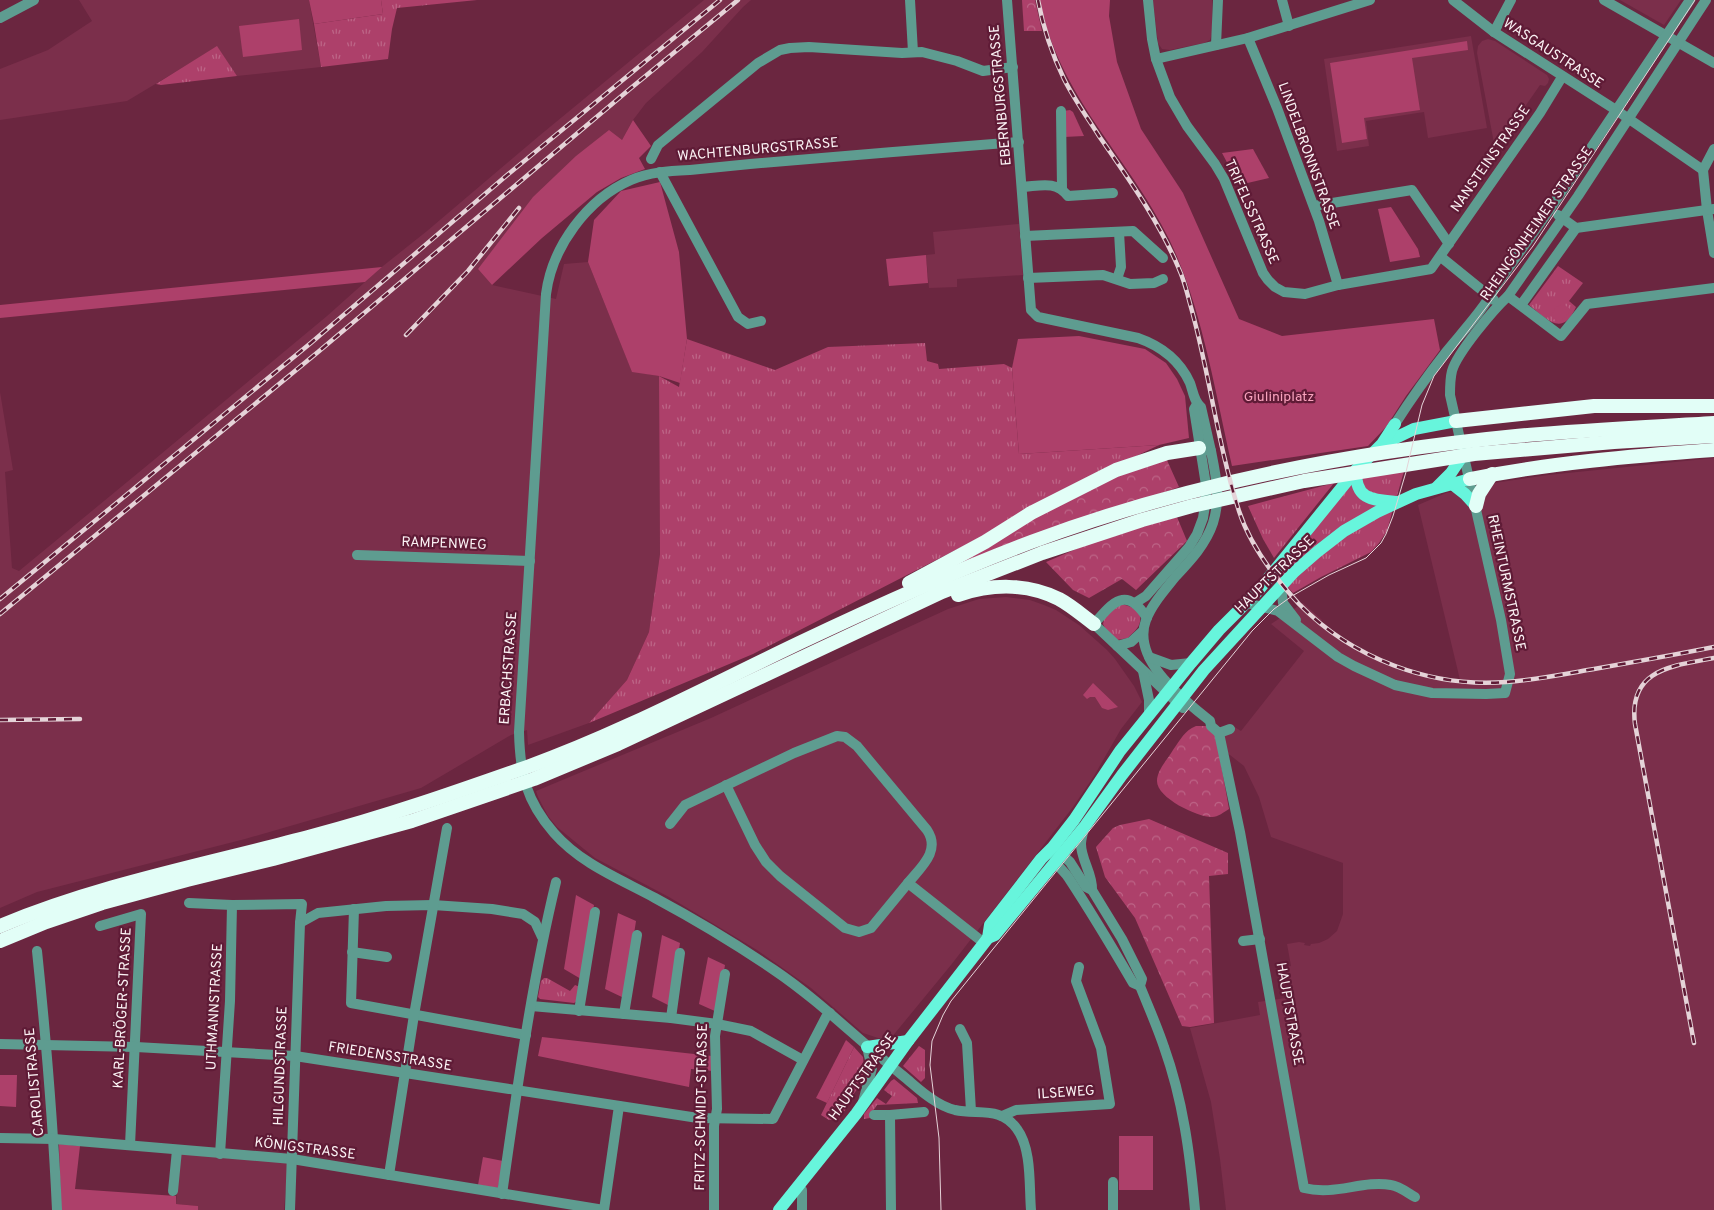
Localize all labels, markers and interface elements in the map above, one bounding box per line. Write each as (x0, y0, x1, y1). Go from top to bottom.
street label: WASGAUSTRASSE (1500, 15, 1606, 93)
street label: EBERNBURGSTRASSE (986, 24, 1016, 166)
street label: LINDELBRONNSTRASSE (1273, 80, 1343, 232)
street label: NANSTEINSTRASSE (1448, 102, 1534, 216)
street label: WACHTENBURGSTRASSE (677, 134, 839, 166)
street label: RHEINGÖNHEIMER STRASSE (1476, 143, 1597, 304)
street label: TRIFELSSTRASSE (1220, 157, 1282, 267)
park label: Giuliniplatz (1244, 389, 1314, 406)
street label: RHEINTURMSTRASSE (1483, 513, 1529, 653)
street label: HAUPTSTRASSE (1232, 533, 1318, 617)
street label: RAMPENWEG (401, 534, 487, 554)
street label: ERBACHSTRASSE (497, 611, 521, 725)
street label: KARL-BRÖGER-STRASSE (109, 927, 136, 1089)
street label: UTHMANNSTRASSE (203, 943, 227, 1071)
street label: HAUPTSTRASSE (1272, 961, 1306, 1067)
street label: HILGUNDSTRASSE (270, 1006, 292, 1126)
street label: FRITZ-SCHMIDT-STRASSE (692, 1023, 712, 1191)
street label: CAROLISTRASSE (22, 1027, 48, 1137)
street label: HAUPTSTRASSE (825, 1030, 901, 1124)
street label: FRIEDENSSTRASSE (327, 1039, 453, 1075)
street label: ILSEWEG (1037, 1083, 1095, 1103)
street label: KÖNIGSTRASSE (253, 1133, 357, 1164)

